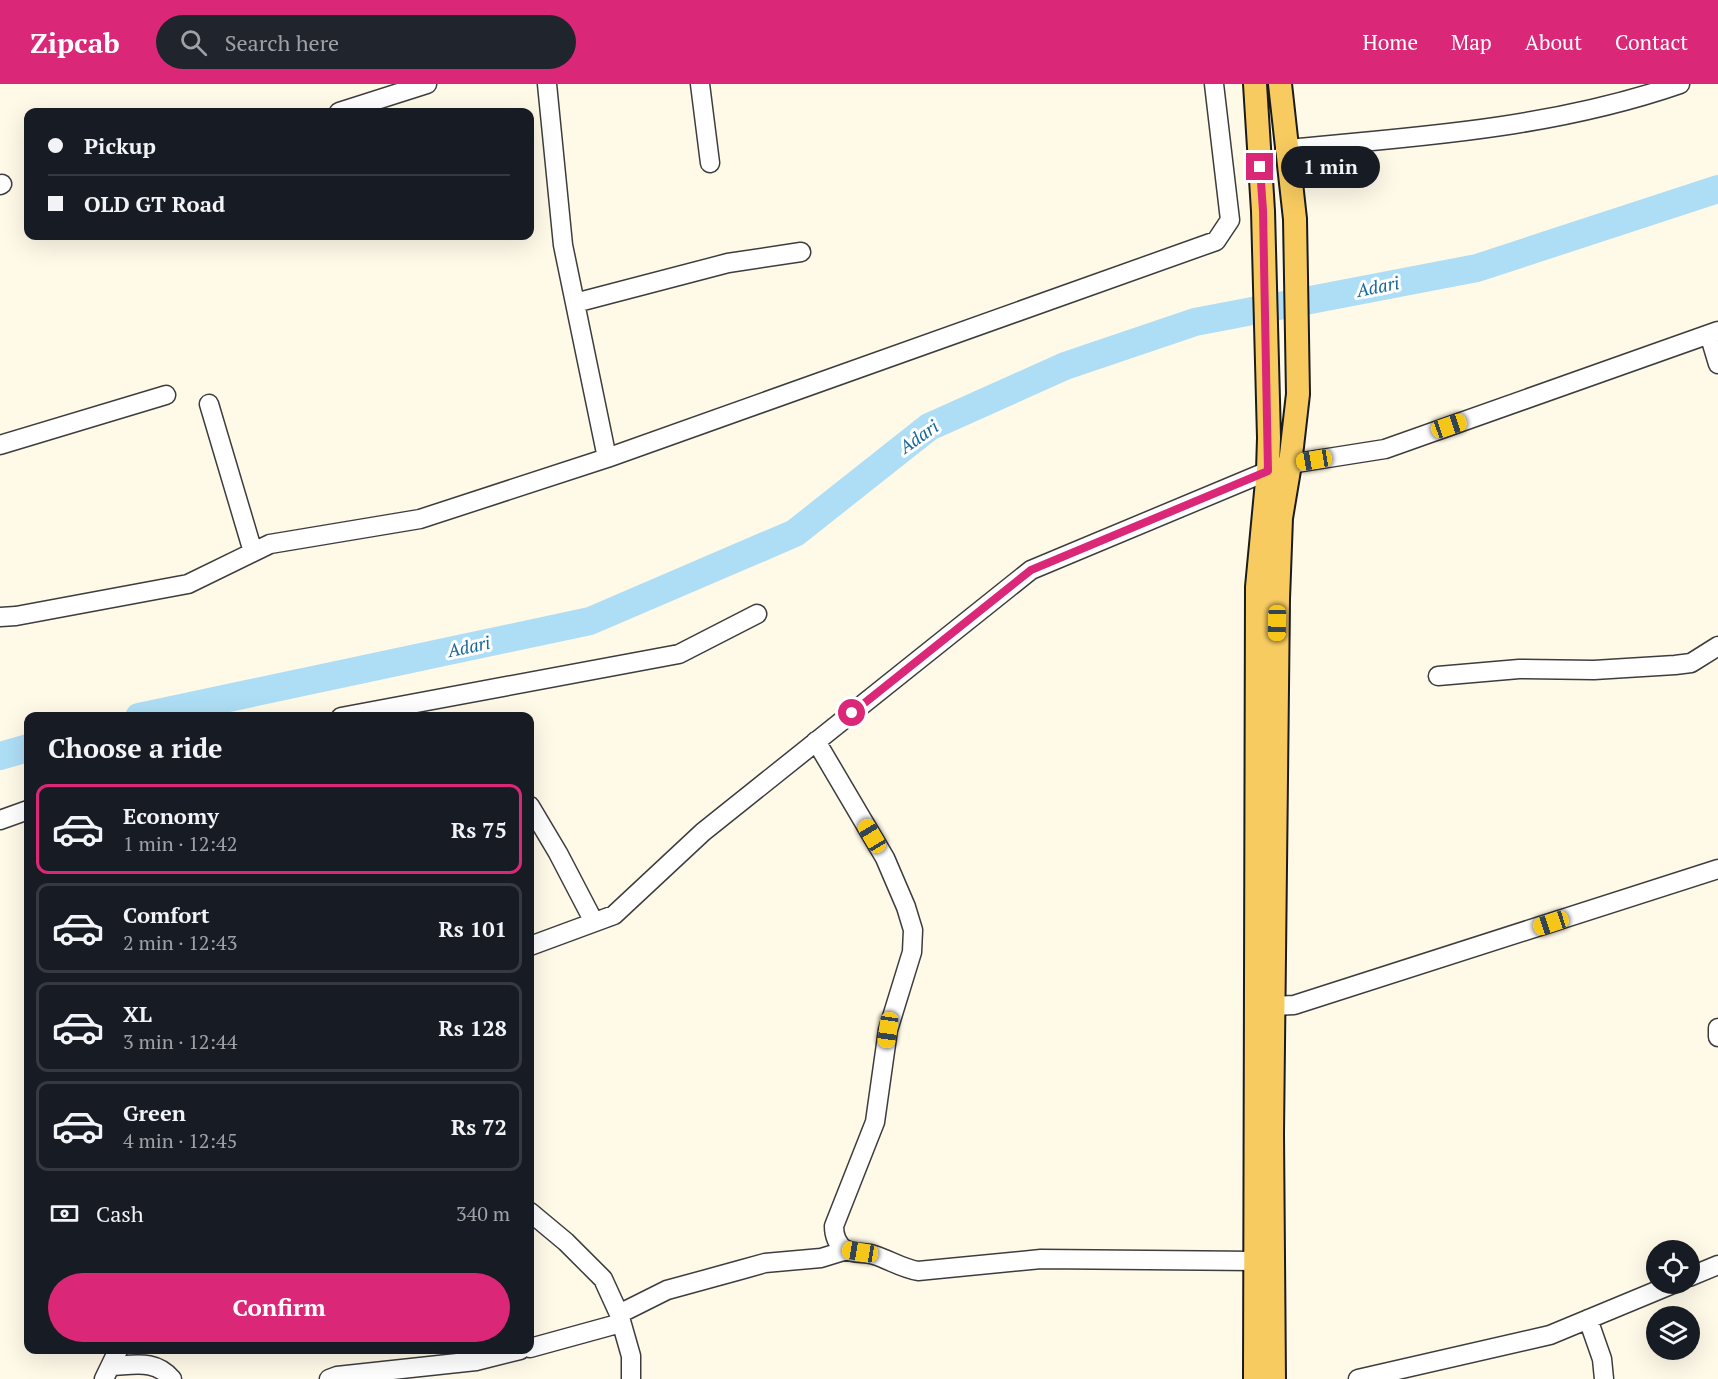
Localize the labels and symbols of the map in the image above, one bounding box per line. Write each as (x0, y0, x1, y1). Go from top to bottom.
callout: 1 min (1281, 146, 1380, 188)
route end (1246, 153, 1273, 180)
water label: Adari (1354, 270, 1401, 302)
car (1429, 412, 1469, 440)
water label: Adari (893, 414, 943, 459)
car (1295, 448, 1333, 472)
car (1268, 605, 1286, 641)
water label: Adari (444, 630, 492, 662)
route start (838, 699, 865, 726)
car (855, 816, 889, 856)
car (1531, 909, 1571, 937)
car (877, 1011, 899, 1049)
car (841, 1240, 879, 1264)

